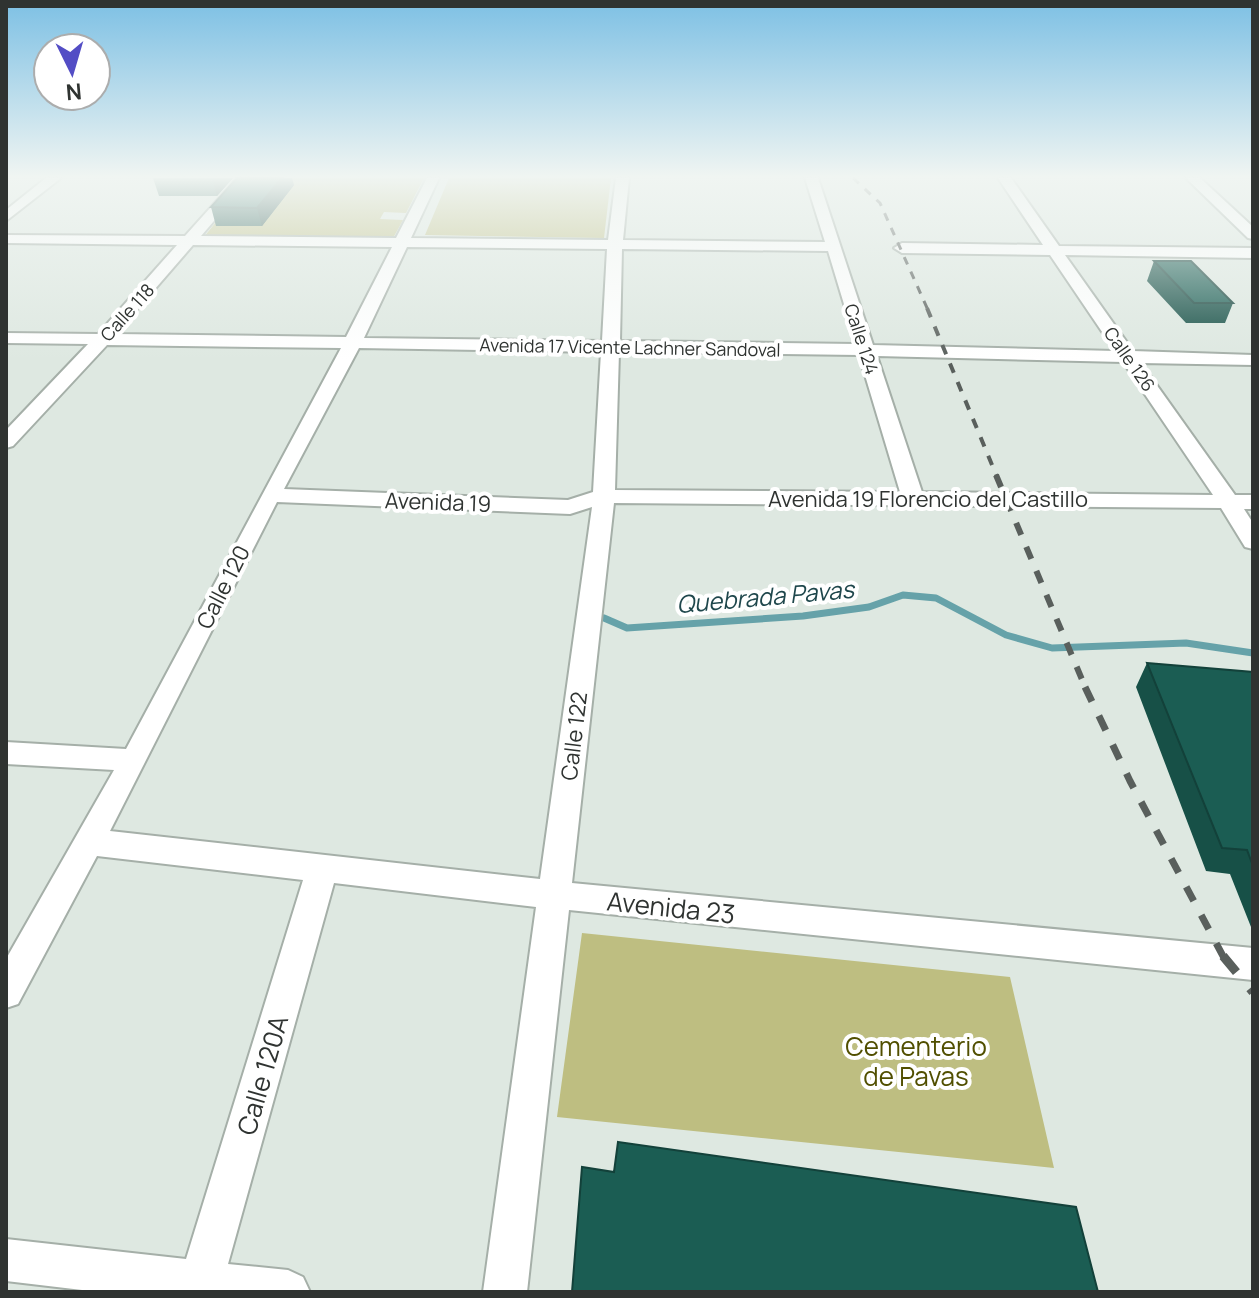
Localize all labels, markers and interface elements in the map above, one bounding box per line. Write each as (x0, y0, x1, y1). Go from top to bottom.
north arrow (32, 32, 112, 112)
text: N (65, 76, 83, 108)
street label: Calle 118 (95, 278, 159, 346)
street label: Calle 124 (839, 301, 885, 377)
street label: Calle 126 (1099, 322, 1161, 396)
street label: Avenida 17 Vicente Lachner Sandoval (479, 332, 781, 362)
street label: Avenida 19 Florencio del Castillo (768, 484, 1088, 514)
street label: Avenida 19 (384, 485, 492, 519)
street label: Calle 120 (189, 540, 257, 634)
water label: Quebrada Pavas (675, 572, 857, 620)
street label: Calle 122 (554, 690, 594, 782)
street label: Avenida 23 (605, 882, 737, 932)
street label: Calle 120A (228, 1011, 296, 1139)
park label: Cementerio de Pavas (845, 1028, 987, 1094)

